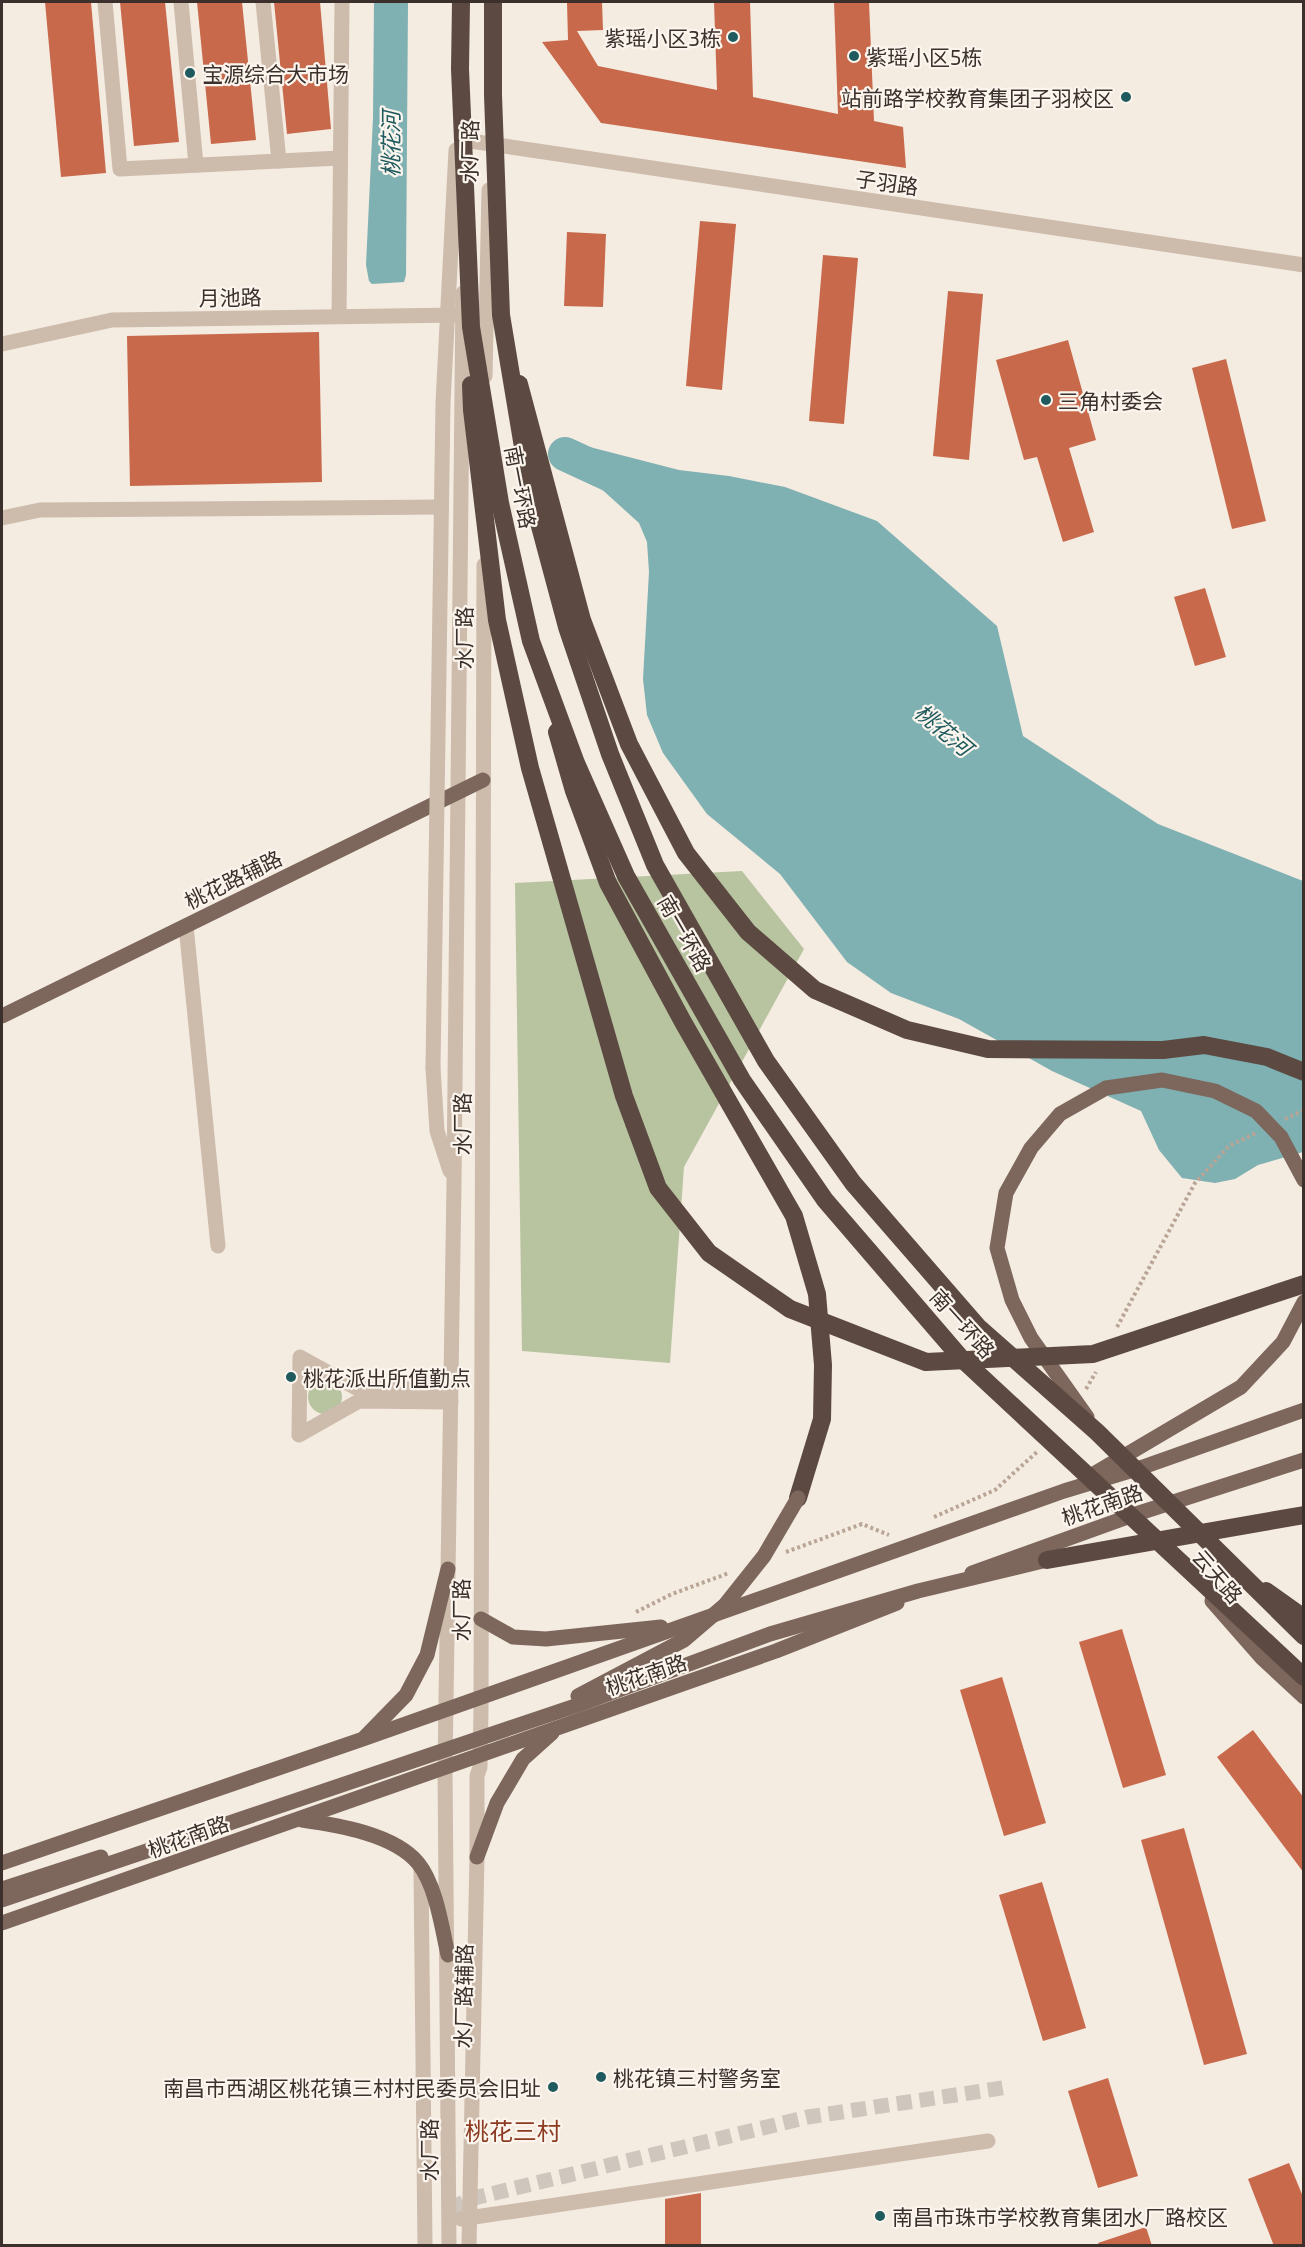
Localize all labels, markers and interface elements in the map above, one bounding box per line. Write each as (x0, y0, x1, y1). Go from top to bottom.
place label: 紫瑶小区3栋 (604, 25, 721, 50)
marker: 紫瑶小区3栋 (726, 30, 740, 44)
place label: 紫瑶小区5栋 (866, 44, 982, 69)
marker: 紫瑶小区5栋 (847, 49, 861, 63)
place label: 宝源综合大市场 (202, 61, 349, 86)
marker: 宝源综合大市场 (183, 66, 197, 80)
place label: 站前路学校教育集团子羽校区 (841, 85, 1114, 110)
marker: 站前路学校教育集团子羽校区 (1119, 90, 1133, 104)
water label: 桃花河 (377, 107, 403, 177)
street label: 水厂路 (456, 119, 482, 183)
street label: 子羽路 (854, 165, 920, 199)
street label: 月池路 (198, 284, 262, 310)
place label: 三角村委会 (1058, 388, 1163, 413)
marker: 三角村委会 (1039, 393, 1053, 407)
street label: 南一环路 (501, 443, 541, 531)
street label: 水厂路 (451, 607, 476, 670)
water label: 桃花河 (910, 698, 981, 763)
street label: 桃花路辅路 (180, 845, 286, 913)
street label: 南一环路 (653, 890, 717, 976)
street label: 水厂路 (449, 1093, 474, 1156)
street label: 南一环路 (926, 1283, 1000, 1363)
place label: 桃花派出所值勤点 (303, 1365, 471, 1390)
marker: 桃花派出所值勤点 (284, 1370, 298, 1384)
street label: 桃花南路 (1058, 1479, 1146, 1529)
street label: 云天路 (1188, 1544, 1248, 1608)
street label: 水厂路 (448, 1579, 473, 1642)
street label: 桃花南路 (602, 1649, 690, 1699)
street label: 桃花南路 (144, 1810, 232, 1862)
street label: 水厂路辅路 (450, 1943, 476, 2049)
place label: 桃花镇三村警务室 (613, 2065, 781, 2090)
marker: 桃花镇三村警务室 (594, 2070, 608, 2084)
place label: 南昌市西湖区桃花镇三村村民委员会旧址 (163, 2075, 541, 2100)
marker: 南昌市西湖区桃花镇三村村民委员会旧址 (546, 2080, 560, 2094)
district label: 桃花三村 (465, 2116, 561, 2145)
street label: 水厂路 (416, 2119, 441, 2182)
place label: 南昌市珠市学校教育集团水厂路校区 (892, 2204, 1228, 2229)
marker: 南昌市珠市学校教育集团水厂路校区 (873, 2209, 887, 2223)

